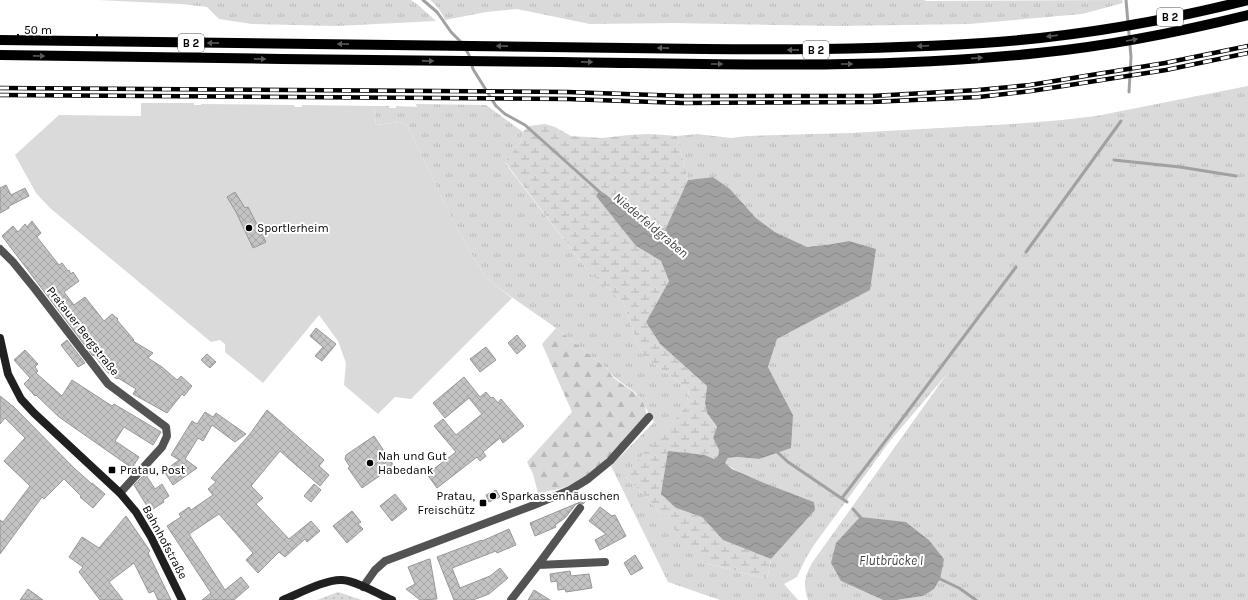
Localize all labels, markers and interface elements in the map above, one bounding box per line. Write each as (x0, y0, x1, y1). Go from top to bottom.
road number: B 2 (1157, 8, 1183, 26)
scale bar (18, 16, 97, 42)
text: 50 m (24, 23, 52, 37)
one-way arrow (1046, 33, 1058, 39)
road number: B 2 (178, 34, 204, 52)
one-way arrow (1126, 36, 1138, 42)
one-way arrow (206, 40, 219, 46)
one-way arrow (337, 41, 349, 48)
road number: B 2 (803, 41, 829, 59)
one-way arrow (495, 43, 508, 49)
one-way arrow (917, 43, 929, 50)
one-way arrow (657, 45, 669, 52)
one-way arrow (786, 47, 799, 53)
one-way arrow (33, 53, 46, 59)
one-way arrow (254, 55, 266, 62)
one-way arrow (970, 55, 983, 62)
one-way arrow (422, 58, 435, 64)
one-way arrow (581, 59, 593, 66)
one-way arrow (711, 61, 724, 67)
one-way arrow (841, 61, 854, 67)
water label: Niederfeldgraben (611, 189, 691, 261)
place label: Sportlerheim (257, 221, 329, 235)
marker: Sportlerheim (244, 223, 254, 233)
street label: Pratauer Bergstraße (44, 284, 122, 378)
place label: Nah und Gut Habedank (378, 449, 447, 477)
marker: Nah und Gut Habedank (365, 458, 375, 468)
place label: Pratau, Post (120, 463, 186, 477)
marker: Pratau, Post (107, 465, 117, 475)
place label: Pratau, Freischütz (417, 489, 475, 517)
place label: Sparkassenhäuschen (501, 489, 620, 503)
marker: Sparkassenhäuschen (488, 491, 498, 501)
marker: Pratau, Freischütz (478, 498, 488, 508)
street label: Bahnhofstraße (140, 503, 190, 581)
water label: Flutbrücke I (859, 553, 923, 568)

